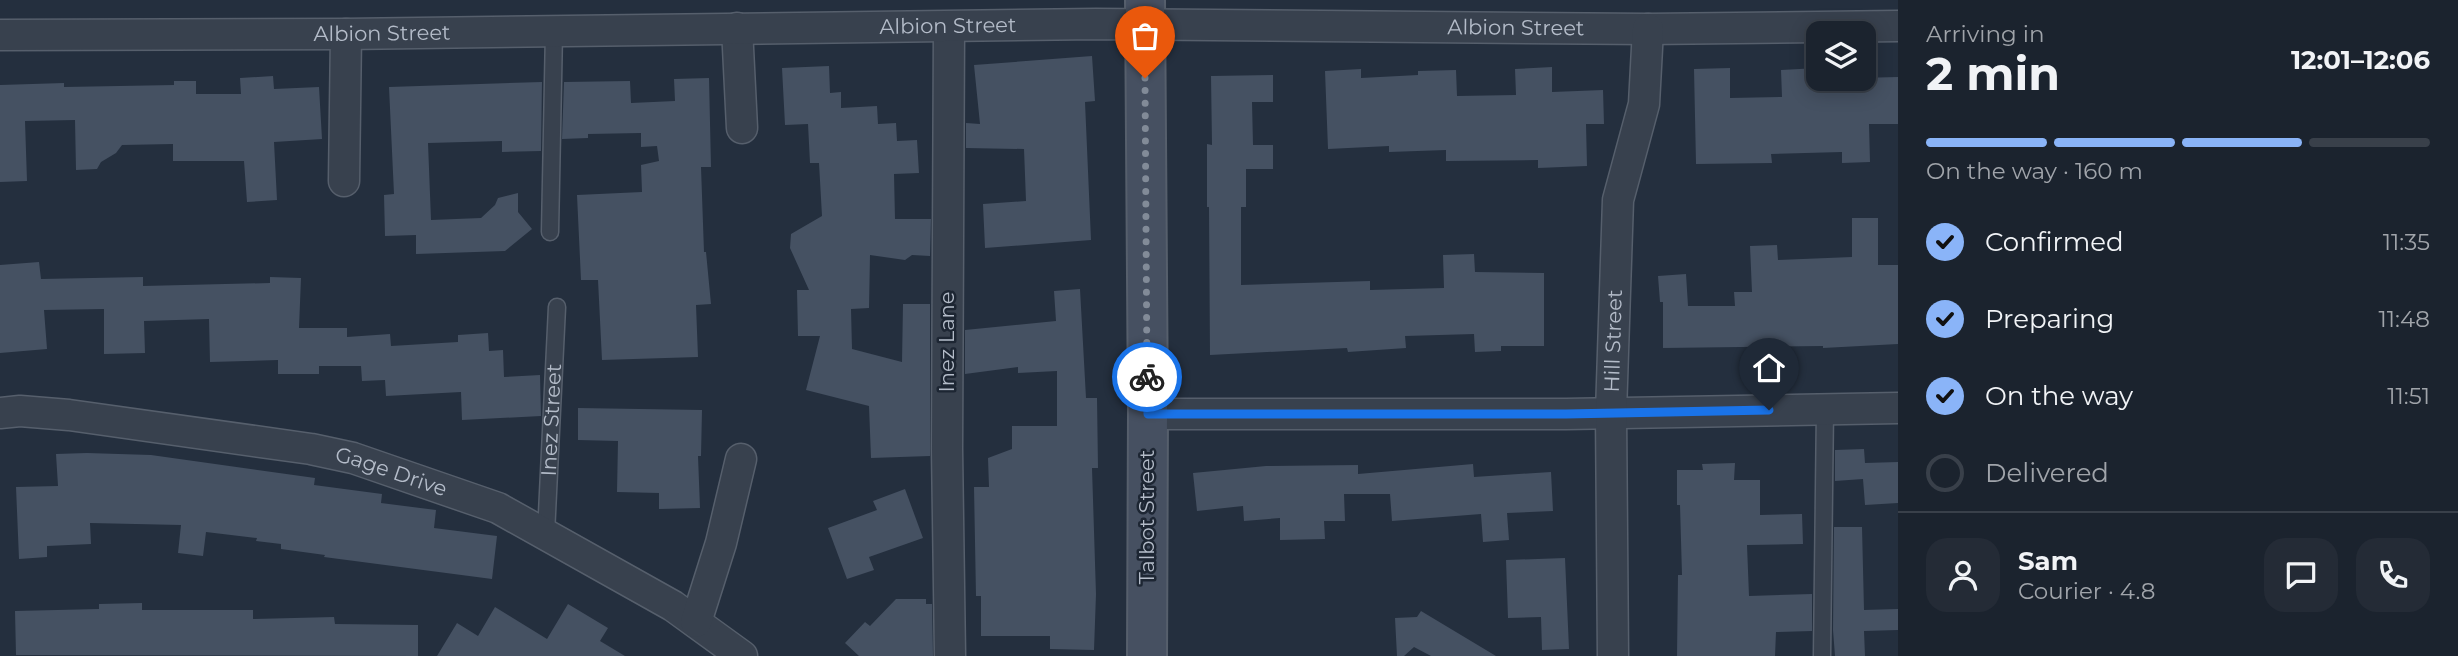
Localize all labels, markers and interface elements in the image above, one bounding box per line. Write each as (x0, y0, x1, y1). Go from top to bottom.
pin (1115, 6, 1175, 78)
street label: Albion Street (879, 12, 1017, 39)
street label: Albion Street (1447, 14, 1585, 40)
icon: bag (1126, 17, 1164, 55)
street label: Albion Street (313, 20, 451, 46)
text: Arriving in (1926, 20, 2045, 48)
map controls (1806, 21, 1876, 91)
button: layers (1806, 21, 1876, 91)
text: 12:01–12:06 (2291, 44, 2430, 76)
text: 2 min (1926, 45, 2060, 102)
text: On the way · 160 m (1926, 157, 2143, 185)
icon: check (1926, 223, 1964, 261)
text: Confirmed (1985, 226, 2124, 258)
text: 11:35 (2383, 228, 2430, 256)
street label: Hill Street (1599, 289, 1627, 393)
street label: Inez Lane (934, 292, 959, 393)
icon: check (1926, 300, 1964, 338)
text: Preparing (1985, 303, 2114, 335)
text: 11:48 (2378, 305, 2430, 333)
pin (1739, 338, 1799, 410)
courier (1112, 342, 1182, 412)
icon: home (1750, 349, 1788, 387)
icon: bike (1128, 358, 1166, 396)
street label: Inez Street (536, 363, 566, 477)
icon: check (1926, 377, 1964, 415)
text: On the way (1985, 380, 2133, 412)
text: 11:51 (2387, 382, 2430, 410)
street label: Gage Drive (333, 442, 450, 501)
street label: Talbot Street (1134, 450, 1159, 584)
text: Delivered (1985, 457, 2109, 489)
button: person (1926, 538, 2000, 612)
button: chat (2264, 538, 2338, 612)
button: phone (2356, 538, 2430, 612)
text: Sam (2018, 545, 2078, 577)
text: Courier · 4.8 (2018, 577, 2155, 605)

